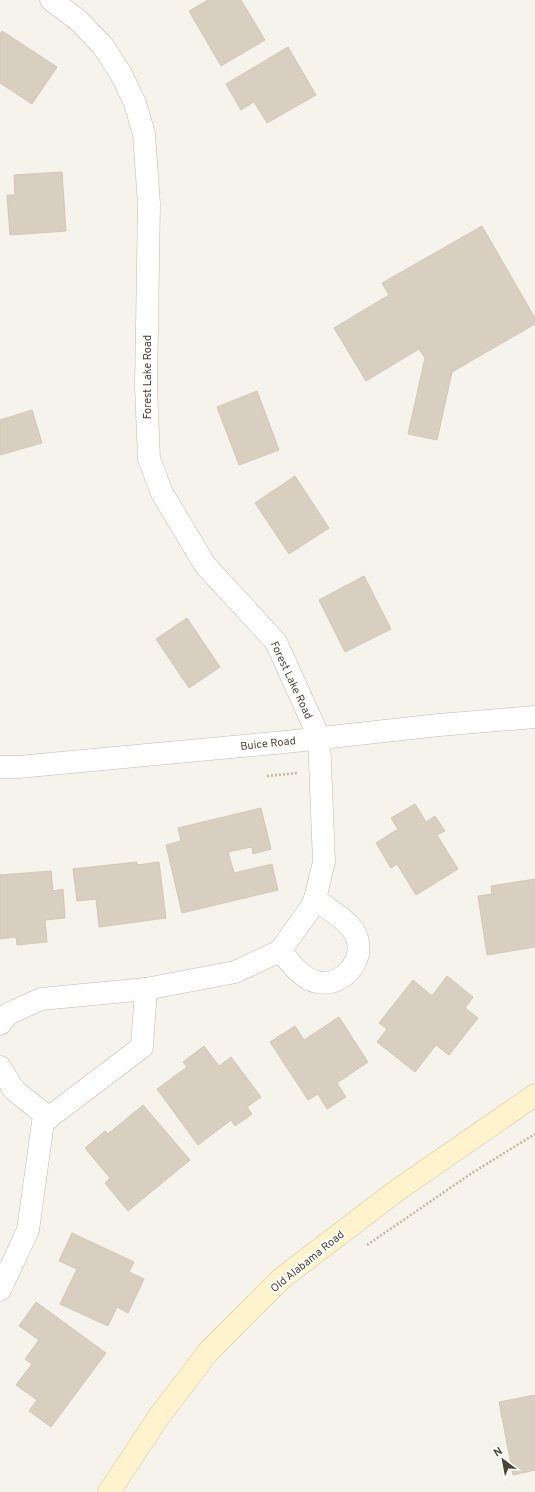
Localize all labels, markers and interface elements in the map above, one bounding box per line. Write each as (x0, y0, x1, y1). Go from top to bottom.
street label: Forest Lake Road (141, 335, 155, 419)
street label: Forest Lake Road (267, 639, 315, 722)
street label: Buice Road (240, 734, 297, 754)
street label: Old Alabama Road (268, 1228, 347, 1296)
north arrow (483, 1440, 523, 1480)
text: N (491, 1444, 505, 1460)

